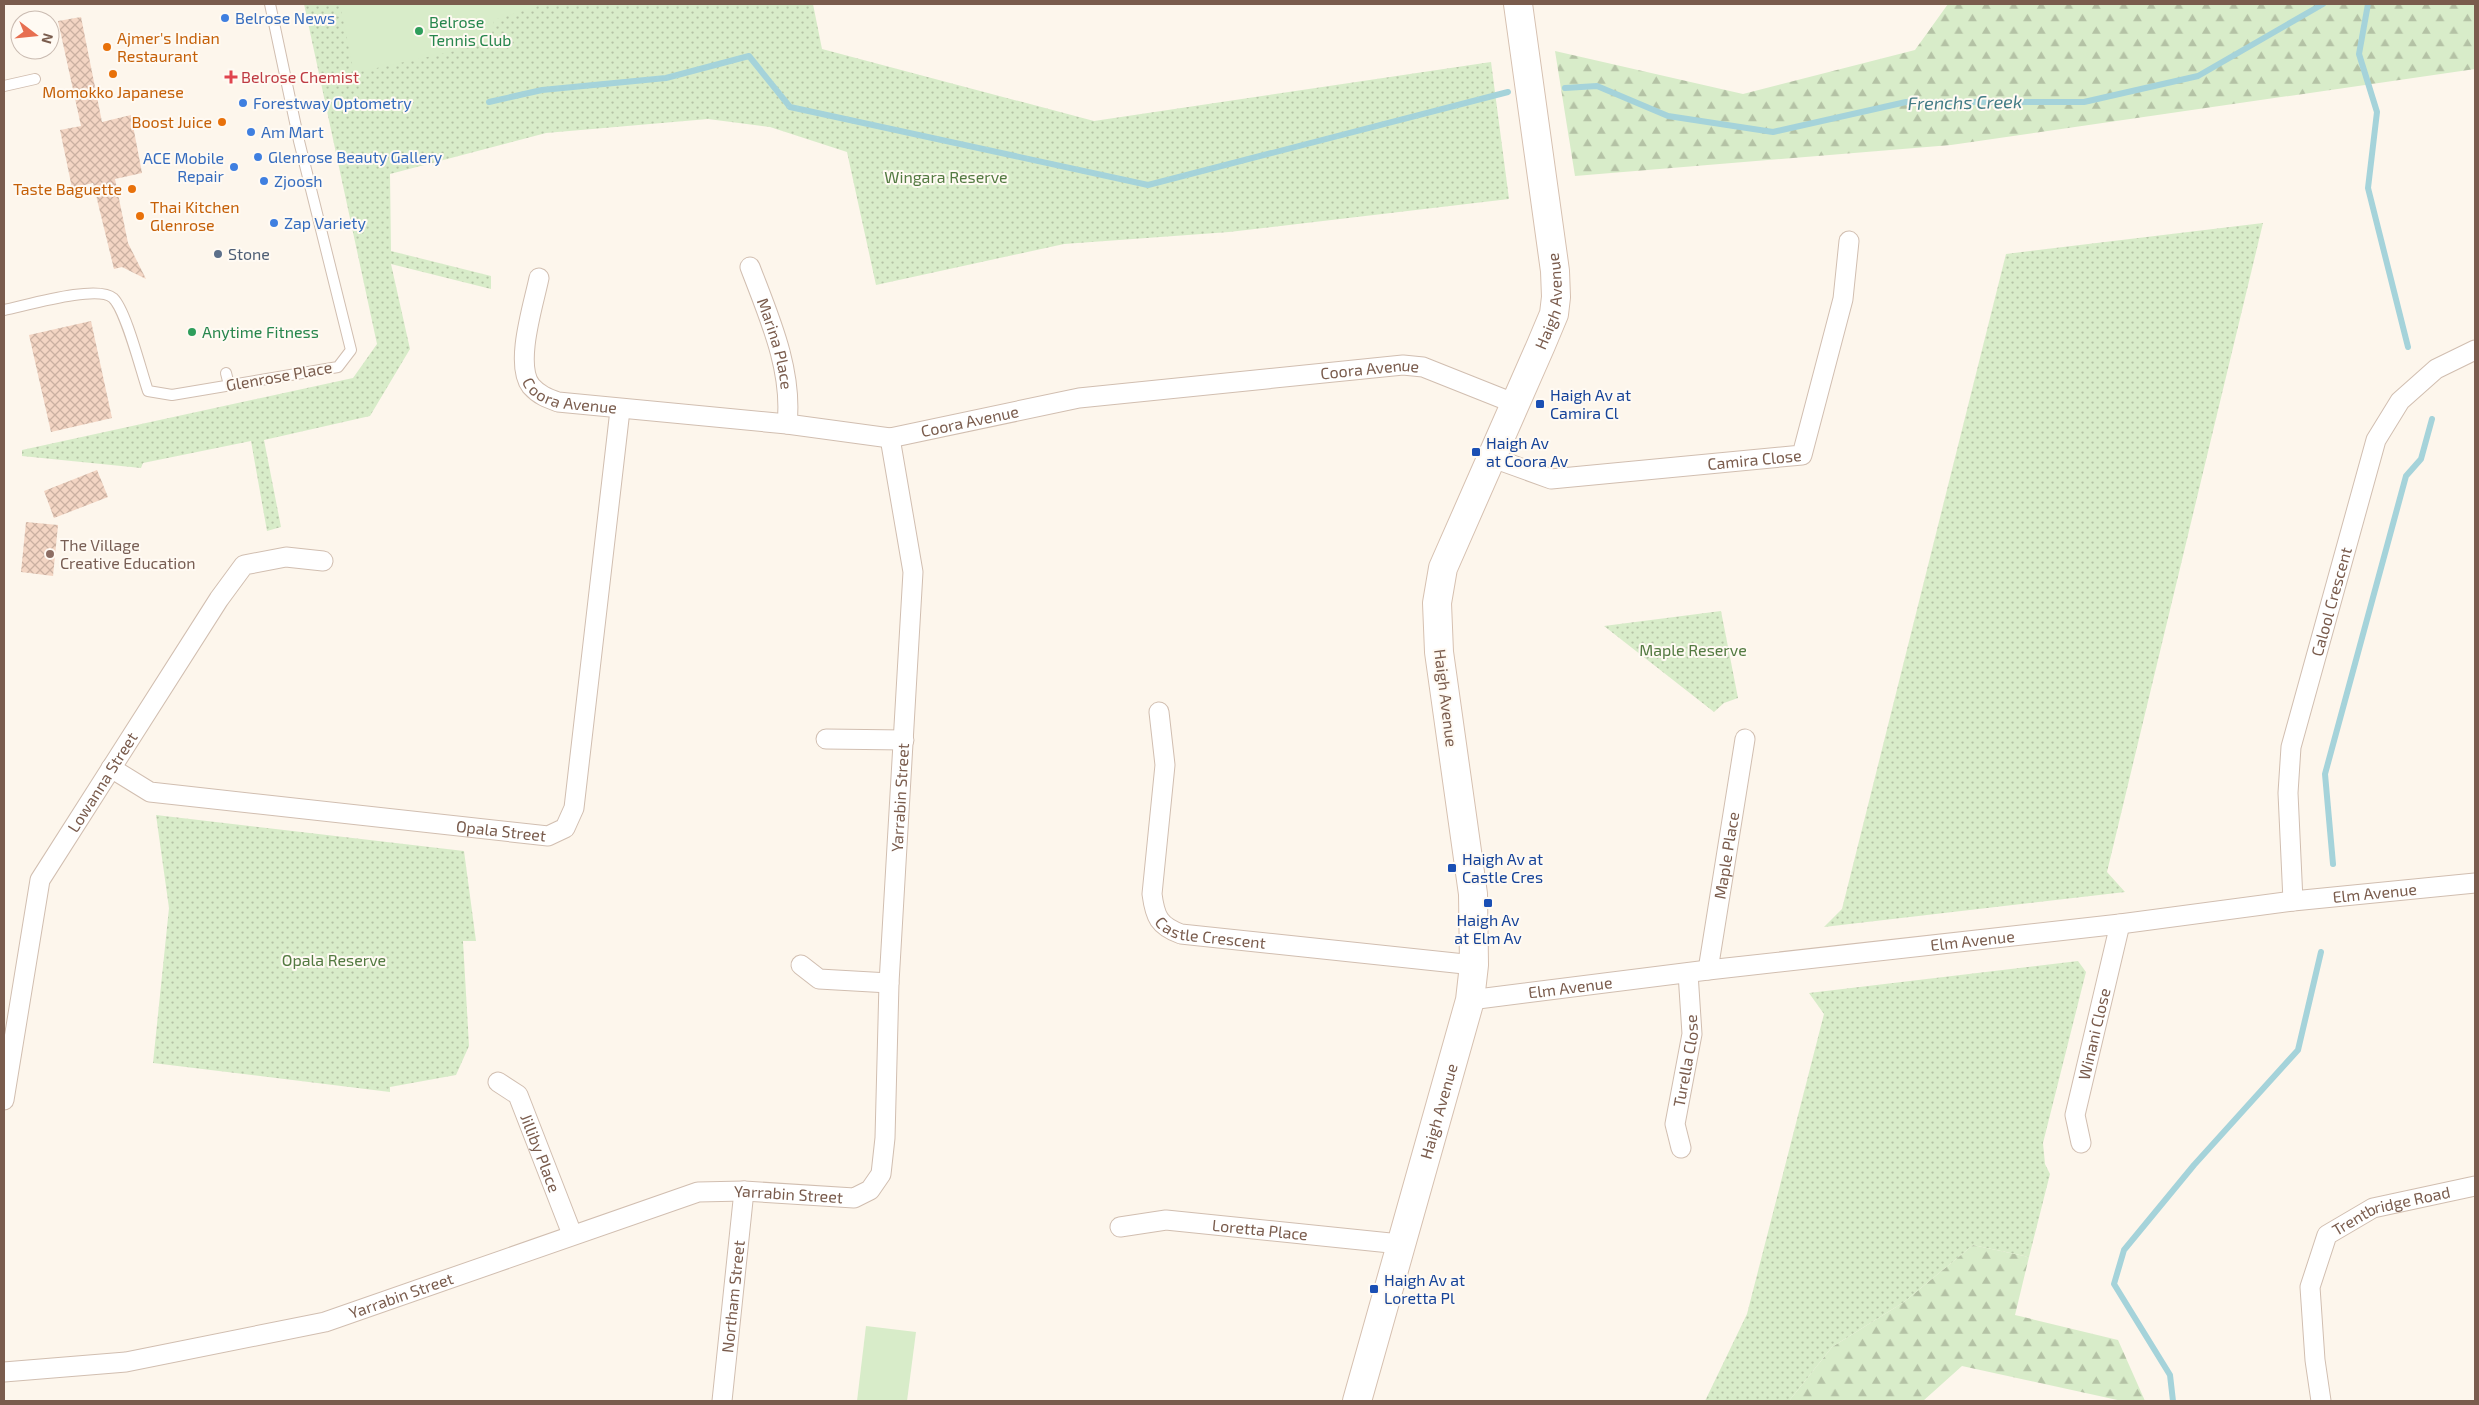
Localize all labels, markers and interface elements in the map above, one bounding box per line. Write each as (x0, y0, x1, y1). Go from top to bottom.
place label: Belrose News (235, 8, 335, 27)
north arrow (10, 10, 60, 60)
marker: Belrose News (219, 12, 231, 24)
place label: Belrose Tennis Club (429, 12, 511, 49)
marker: Belrose Tennis Club (413, 25, 425, 37)
place label: Ajmer's Indian Restaurant (117, 28, 220, 65)
text: N (38, 32, 58, 46)
marker: Ajmer's Indian Restaurant (101, 41, 113, 53)
place label: Belrose Chemist (241, 67, 359, 86)
marker: Momokko Japanese (107, 68, 119, 80)
marker: Belrose Chemist (225, 71, 237, 83)
place label: Momokko Japanese (42, 82, 184, 101)
water label: Frenchs Creek (1907, 90, 2022, 114)
place label: Forestway Optometry (253, 93, 412, 112)
marker: Forestway Optometry (237, 97, 249, 109)
place label: Boost Juice (132, 112, 212, 131)
marker: Boost Juice (216, 116, 228, 128)
place label: Am Mart (261, 122, 324, 141)
marker: Am Mart (245, 126, 257, 138)
place label: Glenrose Beauty Gallery (268, 147, 443, 166)
place label: ACE Mobile Repair (143, 148, 225, 185)
marker: Glenrose Beauty Gallery (252, 151, 264, 163)
marker: ACE Mobile Repair (228, 161, 240, 173)
park label: Wingara Reserve (884, 167, 1008, 186)
place label: Zjoosh (274, 171, 323, 191)
marker: Zjoosh (258, 175, 270, 187)
place label: Taste Baguette (13, 179, 122, 198)
marker: Taste Baguette (126, 183, 138, 195)
place label: Thai Kitchen Glenrose (150, 197, 239, 234)
marker: Thai Kitchen Glenrose (134, 210, 146, 222)
place label: Zap Variety (284, 213, 366, 232)
marker: Zap Variety (268, 217, 280, 229)
place label: Stone (228, 244, 270, 263)
marker: Stone (212, 248, 224, 260)
street label: Haigh Avenue (1530, 252, 1565, 352)
street label: Marina Place (754, 295, 797, 390)
place label: Anytime Fitness (202, 322, 319, 341)
marker: Anytime Fitness (186, 326, 198, 338)
street label: Coora Avenue (1319, 355, 1420, 382)
street label: Glenrose Place (224, 357, 334, 394)
street label: Coora Avenue (519, 374, 618, 417)
place label: Haigh Av at Camira Cl (1550, 385, 1631, 422)
marker: Haigh Av at Camira Cl (1534, 398, 1546, 410)
street label: Coora Avenue (919, 401, 1020, 440)
place label: Haigh Av at Coora Av (1486, 433, 1569, 470)
street label: Camira Close (1706, 445, 1802, 473)
marker: Haigh Av at Coora Av (1470, 446, 1482, 458)
place label: The Village Creative Education (60, 535, 196, 572)
street label: Calool Crescent (2307, 545, 2355, 658)
marker: The Village Creative Education (44, 548, 56, 560)
park label: Maple Reserve (1639, 640, 1747, 659)
street label: Haigh Avenue (1431, 648, 1462, 748)
street label: Lowanna Street (63, 728, 141, 835)
street label: Yarrabin Street (887, 742, 912, 853)
street label: Maple Place (1709, 810, 1742, 901)
street label: Opala Street (455, 816, 547, 845)
place label: Haigh Av at Castle Cres (1462, 849, 1543, 886)
marker: Haigh Av at Castle Cres (1446, 862, 1458, 874)
street label: Elm Avenue (2332, 879, 2418, 906)
marker: Haigh Av at Elm Av (1482, 897, 1494, 909)
place label: Haigh Av at Elm Av (1454, 910, 1522, 947)
street label: Castle Crescent (1152, 912, 1267, 952)
street label: Elm Avenue (1929, 926, 2016, 954)
park label: Opala Reserve (282, 950, 386, 969)
street label: Elm Avenue (1527, 972, 1613, 1002)
street label: Winani Close (2074, 986, 2114, 1082)
street label: Turella Close (1668, 1014, 1701, 1108)
street label: Haigh Avenue (1416, 1061, 1461, 1161)
street label: Jilliby Place (517, 1111, 565, 1195)
street label: Yarrabin Street (734, 1181, 844, 1206)
street label: Trentbridge Road (2328, 1182, 2452, 1239)
street label: Loretta Place (1211, 1215, 1309, 1243)
street label: Northam Street (717, 1239, 748, 1354)
street label: Yarrabin Street (346, 1268, 456, 1322)
place label: Haigh Av at Loretta Pl (1384, 1270, 1465, 1307)
marker: Haigh Av at Loretta Pl (1368, 1283, 1380, 1295)

